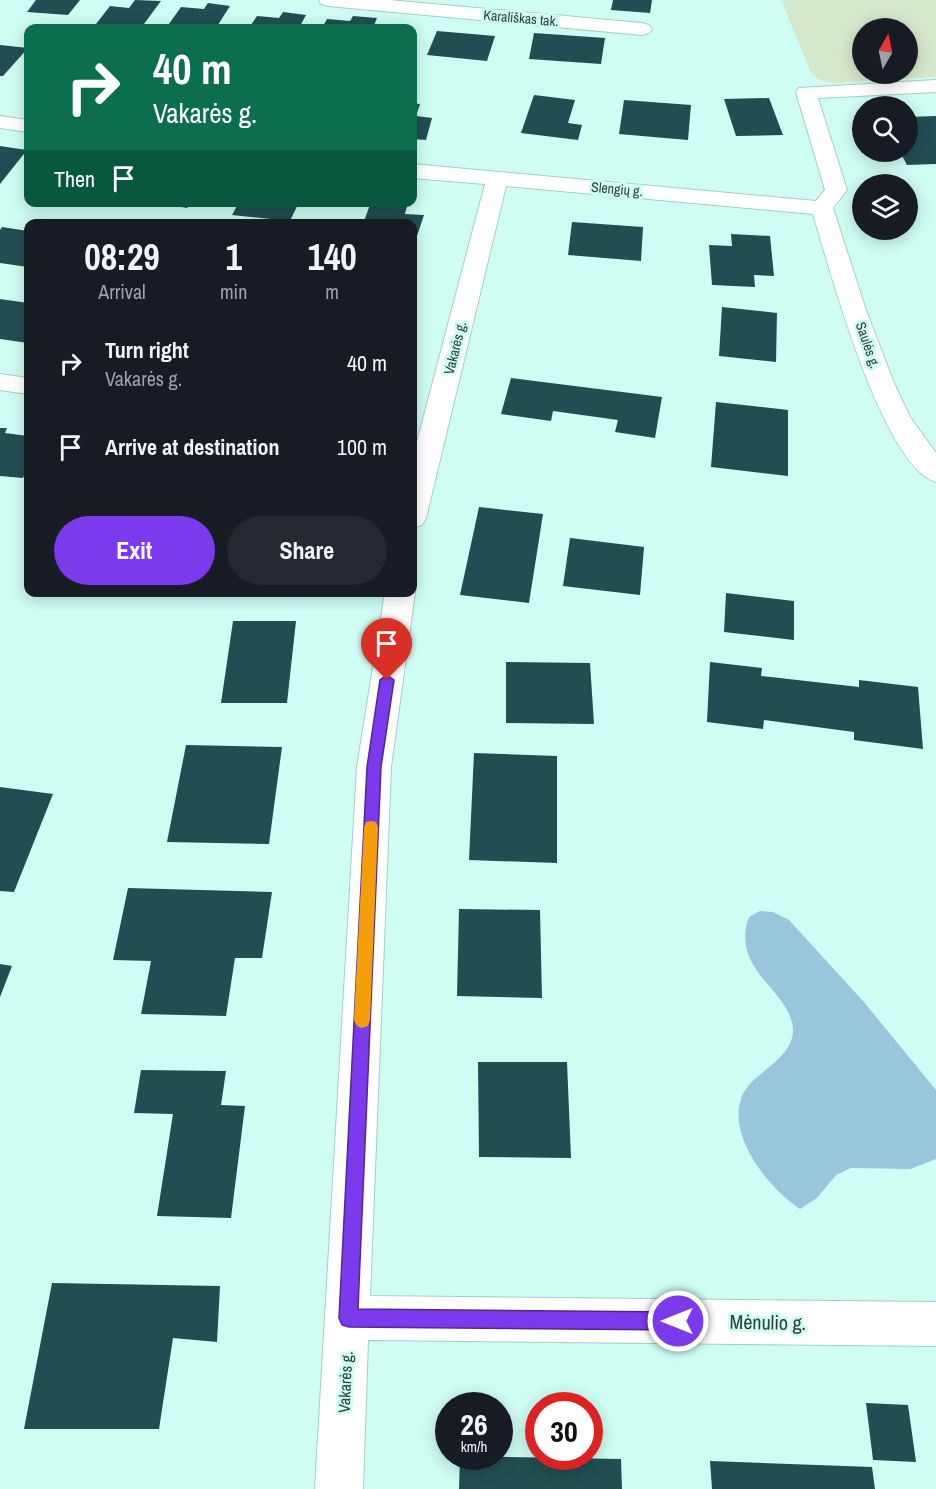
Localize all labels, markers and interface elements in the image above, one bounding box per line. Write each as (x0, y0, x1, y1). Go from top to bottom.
street label: Karališkas tak. (483, 6, 559, 30)
north arrow (852, 18, 918, 84)
map controls (852, 18, 918, 240)
text: 40 m (153, 41, 232, 97)
icon: right (54, 48, 132, 126)
text: Vakarės g. (153, 95, 257, 131)
button: search (852, 96, 918, 162)
icon: arrive (107, 162, 140, 195)
text: Then (54, 164, 95, 194)
button: layers (852, 174, 918, 240)
street label: Slengių g. (590, 178, 644, 200)
text: 08:29 (84, 233, 160, 281)
text: 1 (225, 233, 242, 281)
text: 140 (308, 233, 357, 281)
text: Arrival (98, 278, 146, 305)
text: min (220, 278, 247, 305)
text: m (325, 278, 339, 305)
street label: Saulės g. (852, 319, 884, 371)
street label: Vakarės g. (440, 320, 470, 376)
text: Turn right (105, 335, 189, 365)
icon: right (54, 347, 87, 380)
text: 40 m (347, 348, 387, 378)
text: Vakarės g. (105, 365, 182, 392)
icon: arrive (54, 431, 87, 464)
text: Arrive at destination (105, 432, 279, 462)
text: 100 m (337, 432, 387, 462)
button: Exit (54, 516, 215, 585)
button: Share (227, 516, 387, 585)
pin (361, 618, 412, 680)
icon: arrive (370, 627, 403, 660)
position arrow (646, 1289, 710, 1353)
street label: Mėnulio g. (729, 1308, 807, 1336)
street label: Vakarės g. (332, 1351, 358, 1413)
speed limit sign: 30 (525, 1392, 603, 1470)
text: 26 (460, 1404, 488, 1444)
text: km/h (461, 1436, 487, 1457)

